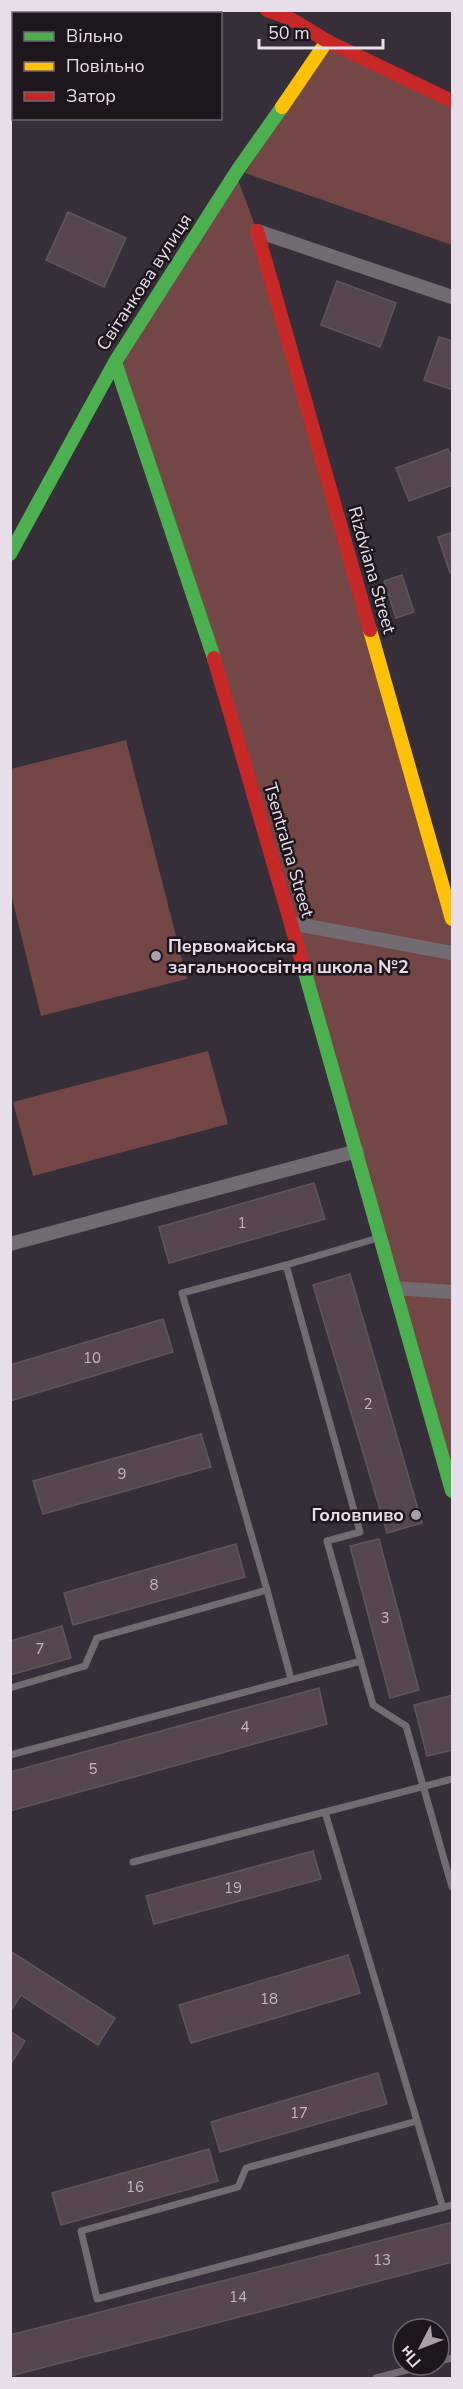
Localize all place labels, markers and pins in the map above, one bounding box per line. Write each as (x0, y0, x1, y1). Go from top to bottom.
place label: Первомайська загальноосвітня школа №2 (168, 934, 409, 979)
marker: Первомайська загальноосвітня школа №2 (149, 949, 163, 963)
place label: Головпиво (311, 1503, 404, 1527)
marker: Головпиво (409, 1508, 423, 1522)

